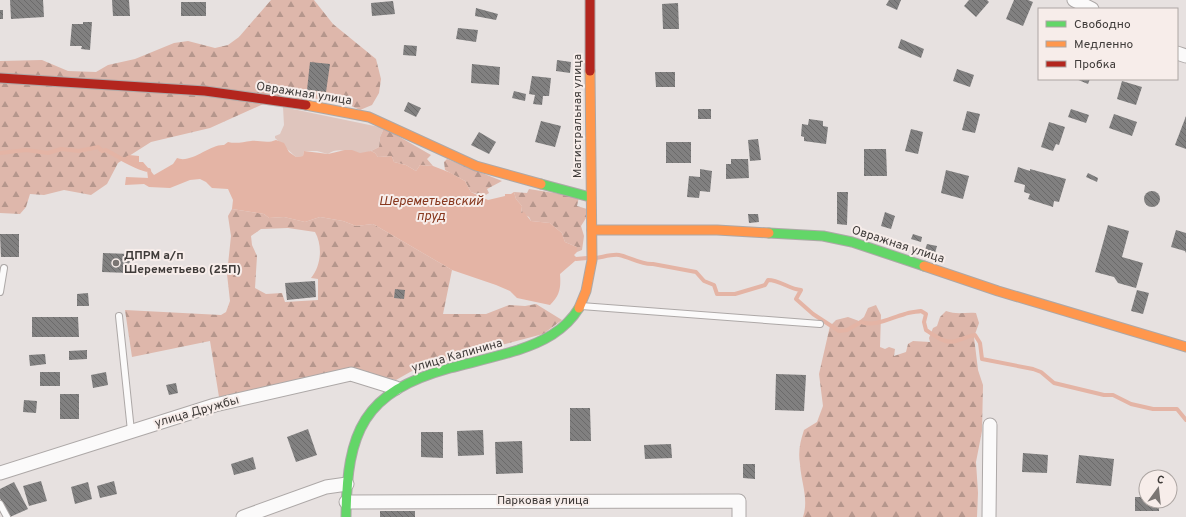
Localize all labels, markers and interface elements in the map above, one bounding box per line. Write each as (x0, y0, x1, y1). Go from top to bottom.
legend (1038, 8, 1178, 80)
text: Свободно (1074, 17, 1131, 33)
text: Медленно (1074, 37, 1134, 53)
street label: Магистральная улица (570, 54, 586, 178)
text: Пробка (1074, 57, 1116, 73)
street label: Овражная улица (255, 79, 353, 109)
water label: Шереметьевский пруд (379, 194, 484, 225)
street label: Овражная улица (850, 222, 946, 268)
place label: ДПРМ а/п Шереметьево (25П) (124, 248, 241, 278)
marker: ДПРМ а/п Шереметьево (25П) (111, 258, 121, 268)
street label: улица Калинина (410, 335, 504, 377)
street label: улица Дружбы (153, 392, 241, 432)
north arrow (1138, 469, 1178, 509)
text: С (1155, 473, 1166, 488)
street label: Парковая улица (497, 493, 589, 509)

